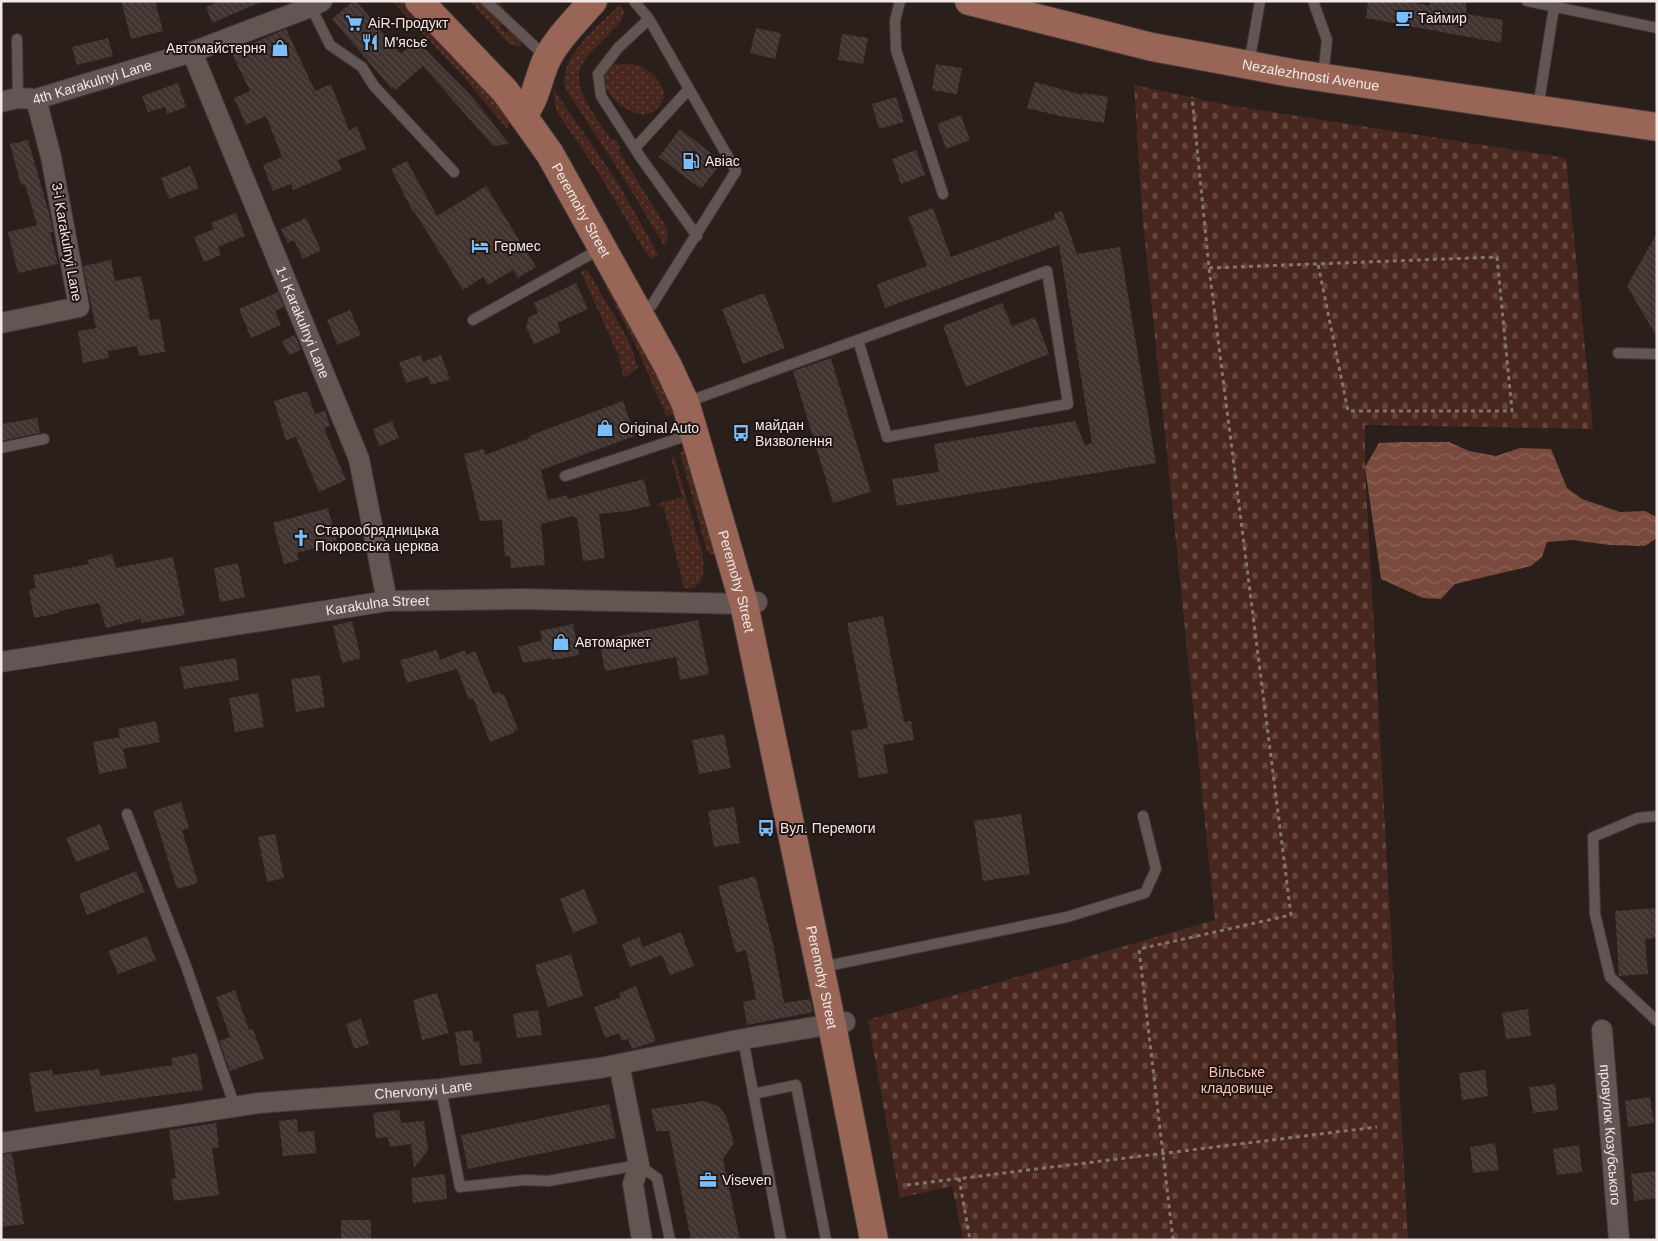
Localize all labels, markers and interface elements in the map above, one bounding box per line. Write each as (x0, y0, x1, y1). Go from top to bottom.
cafe icon: Таймир (1394, 8, 1414, 28)
place label: Таймир (1418, 10, 1467, 26)
supermarket icon: AiR-Продукт (344, 13, 364, 33)
place label: AiR-Продукт (368, 15, 449, 31)
restaurant icon: М'ясьє (360, 32, 380, 52)
place label: М'ясьє (384, 34, 427, 50)
shop icon: Автомайстерня (270, 38, 290, 58)
place label: Автомайстерня (166, 40, 266, 56)
street label: Nezalezhnosti Avenue (1241, 56, 1381, 94)
street label: 4th Karakulnyi Lane (30, 57, 154, 108)
fuel station icon: Авіас (681, 151, 701, 171)
place label: Авіас (705, 153, 740, 169)
street label: Peremohy Street (549, 160, 614, 260)
street label: 3-i Karakulnyi Lane (49, 182, 85, 303)
hotel icon: Гермес (470, 236, 490, 256)
place label: Гермес (494, 238, 541, 254)
street label: 1-i Karakulnyi Lane (273, 264, 333, 381)
place label: майдан Визволення (755, 417, 832, 449)
shop icon: Original Auto (595, 418, 615, 438)
place label: Original Auto (619, 420, 699, 436)
bus stop icon: майдан Визволення (731, 423, 751, 443)
place label: Старообрядницька Покровська церква (315, 522, 439, 554)
church icon: Старообрядницька Покровська церква (291, 528, 311, 548)
street label: Peremohy Street (715, 528, 758, 634)
street label: Karakulna Street (325, 592, 430, 619)
shop icon: Автомаркет (551, 632, 571, 652)
place label: Автомаркет (575, 634, 651, 650)
bus stop icon: Вул. Перемоги (756, 818, 776, 838)
place label: Вул. Перемоги (780, 820, 876, 836)
street label: Peremohy Street (803, 924, 841, 1030)
park label: Вільське кладовище (1201, 1064, 1274, 1096)
street label: провулок Козубського (1597, 1064, 1624, 1206)
street label: Chervonyi Lane (374, 1077, 473, 1102)
office icon: Viseven (698, 1170, 718, 1190)
place label: Viseven (722, 1172, 772, 1188)

